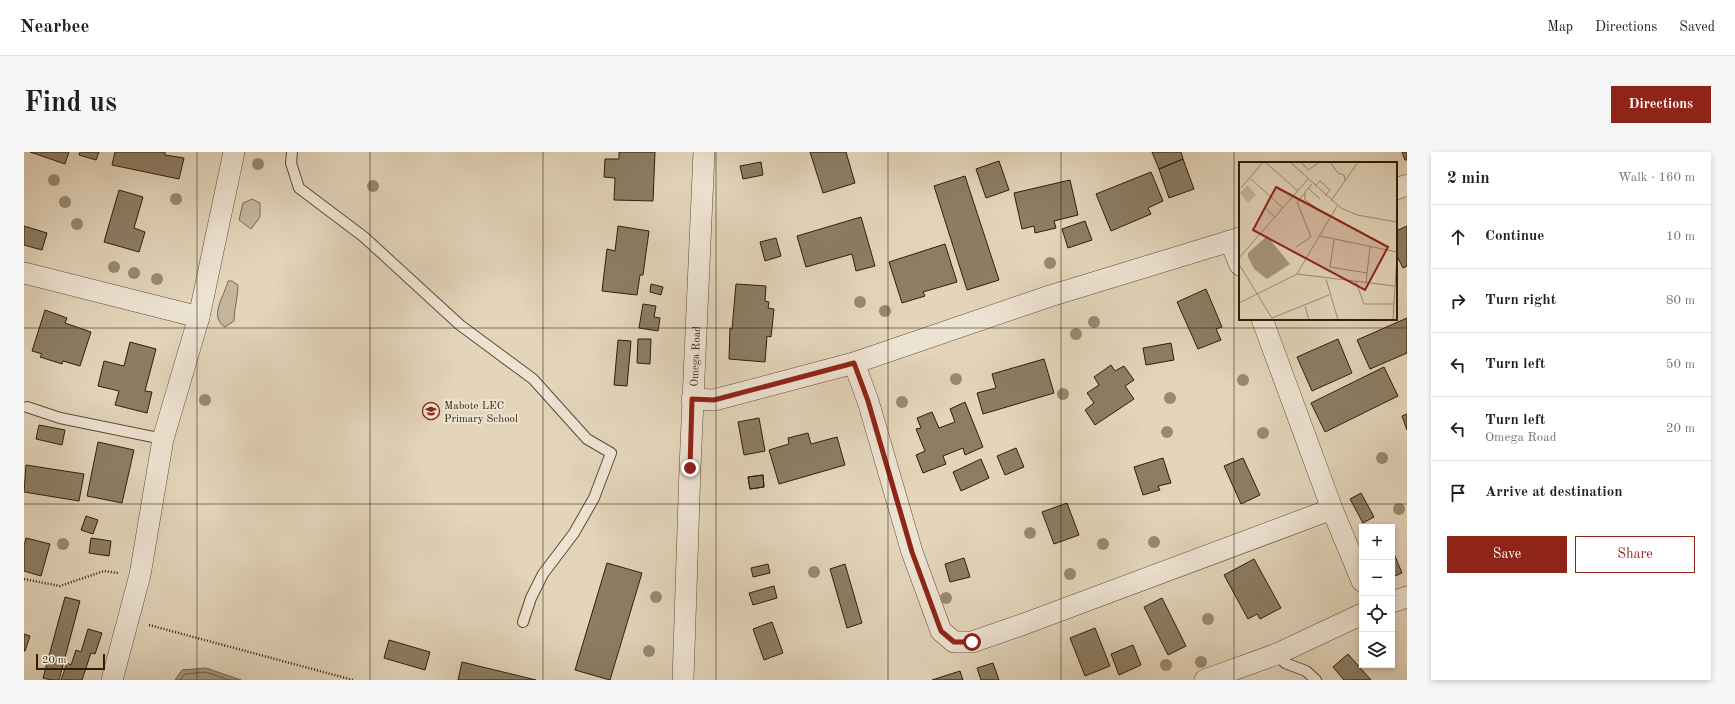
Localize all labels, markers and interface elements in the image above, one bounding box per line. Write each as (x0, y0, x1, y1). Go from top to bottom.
text: Nearbee (20, 18, 89, 37)
text: Map (1547, 20, 1573, 34)
text: Directions (1595, 20, 1657, 34)
text: Saved (1679, 20, 1715, 34)
button: Directions (1611, 86, 1711, 123)
text: Find us (24, 90, 117, 118)
inset map (1239, 162, 1397, 320)
text: 2 min (1447, 170, 1490, 187)
text: Walk · 160 m (1618, 171, 1695, 184)
icon: ahead (1447, 226, 1469, 248)
text: Continue (1485, 229, 1544, 244)
text: 10 m (1666, 230, 1695, 243)
icon: right (1447, 290, 1469, 312)
text: Turn right (1485, 293, 1556, 308)
text: 80 m (1666, 294, 1695, 307)
street label: Omega Road (690, 326, 703, 387)
icon: left (1447, 354, 1469, 376)
text: Turn left (1485, 357, 1545, 372)
text: 50 m (1666, 358, 1695, 371)
school or university icon: Mabote LEC Primary School (421, 401, 441, 421)
place label: Mabote LEC Primary School (444, 401, 518, 425)
text: Turn left (1485, 413, 1545, 428)
icon: left (1447, 418, 1469, 440)
text: 20 m (1666, 422, 1695, 435)
text: Omega Road (1485, 431, 1556, 444)
route end (681, 459, 699, 477)
icon: arrive (1447, 482, 1469, 504)
text: Arrive at destination (1485, 485, 1623, 500)
map controls (1359, 524, 1395, 668)
button: + (1359, 524, 1395, 560)
button: Save (1447, 536, 1567, 573)
button: Share (1575, 536, 1695, 573)
button: − (1359, 560, 1395, 596)
button: locate (1359, 596, 1395, 632)
button: layers (1359, 632, 1395, 668)
route start (963, 633, 981, 651)
scale bar (36, 652, 105, 671)
text: 20 m (42, 655, 67, 666)

